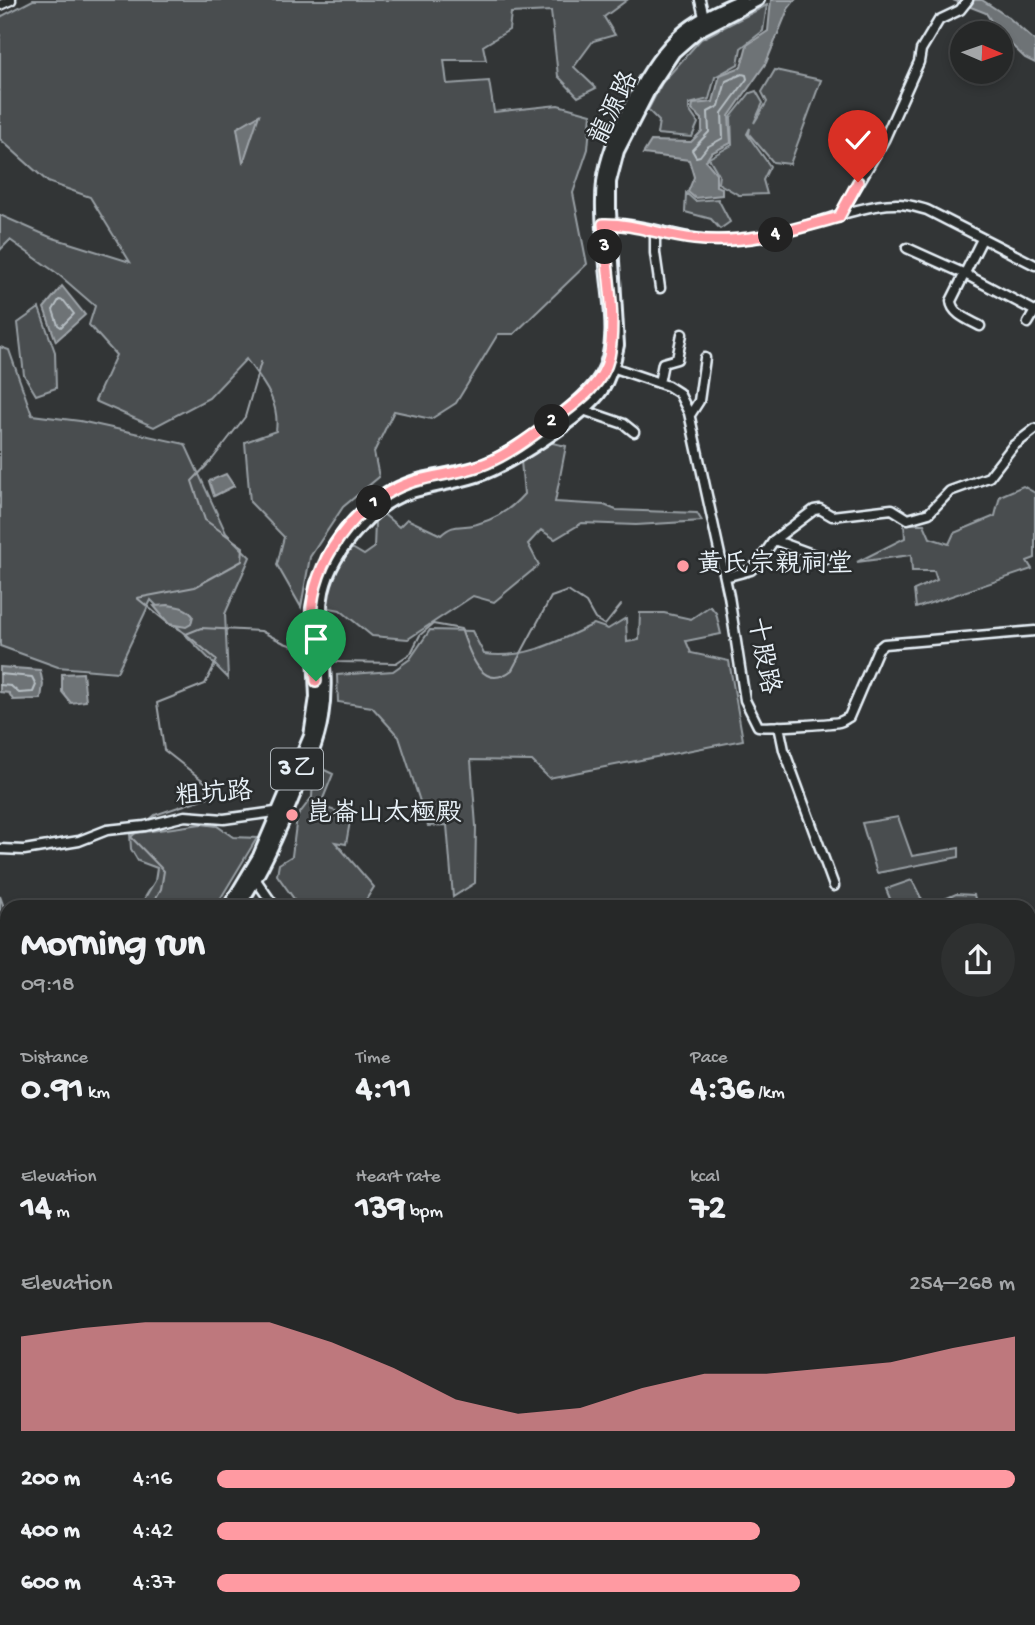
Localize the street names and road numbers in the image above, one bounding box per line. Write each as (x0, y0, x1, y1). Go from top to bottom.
street label: 龍源路 (583, 66, 647, 151)
street label: 十股路 (738, 614, 786, 697)
road number: 3乙 (271, 748, 323, 790)
street label: 粗坑路 (174, 776, 254, 814)

